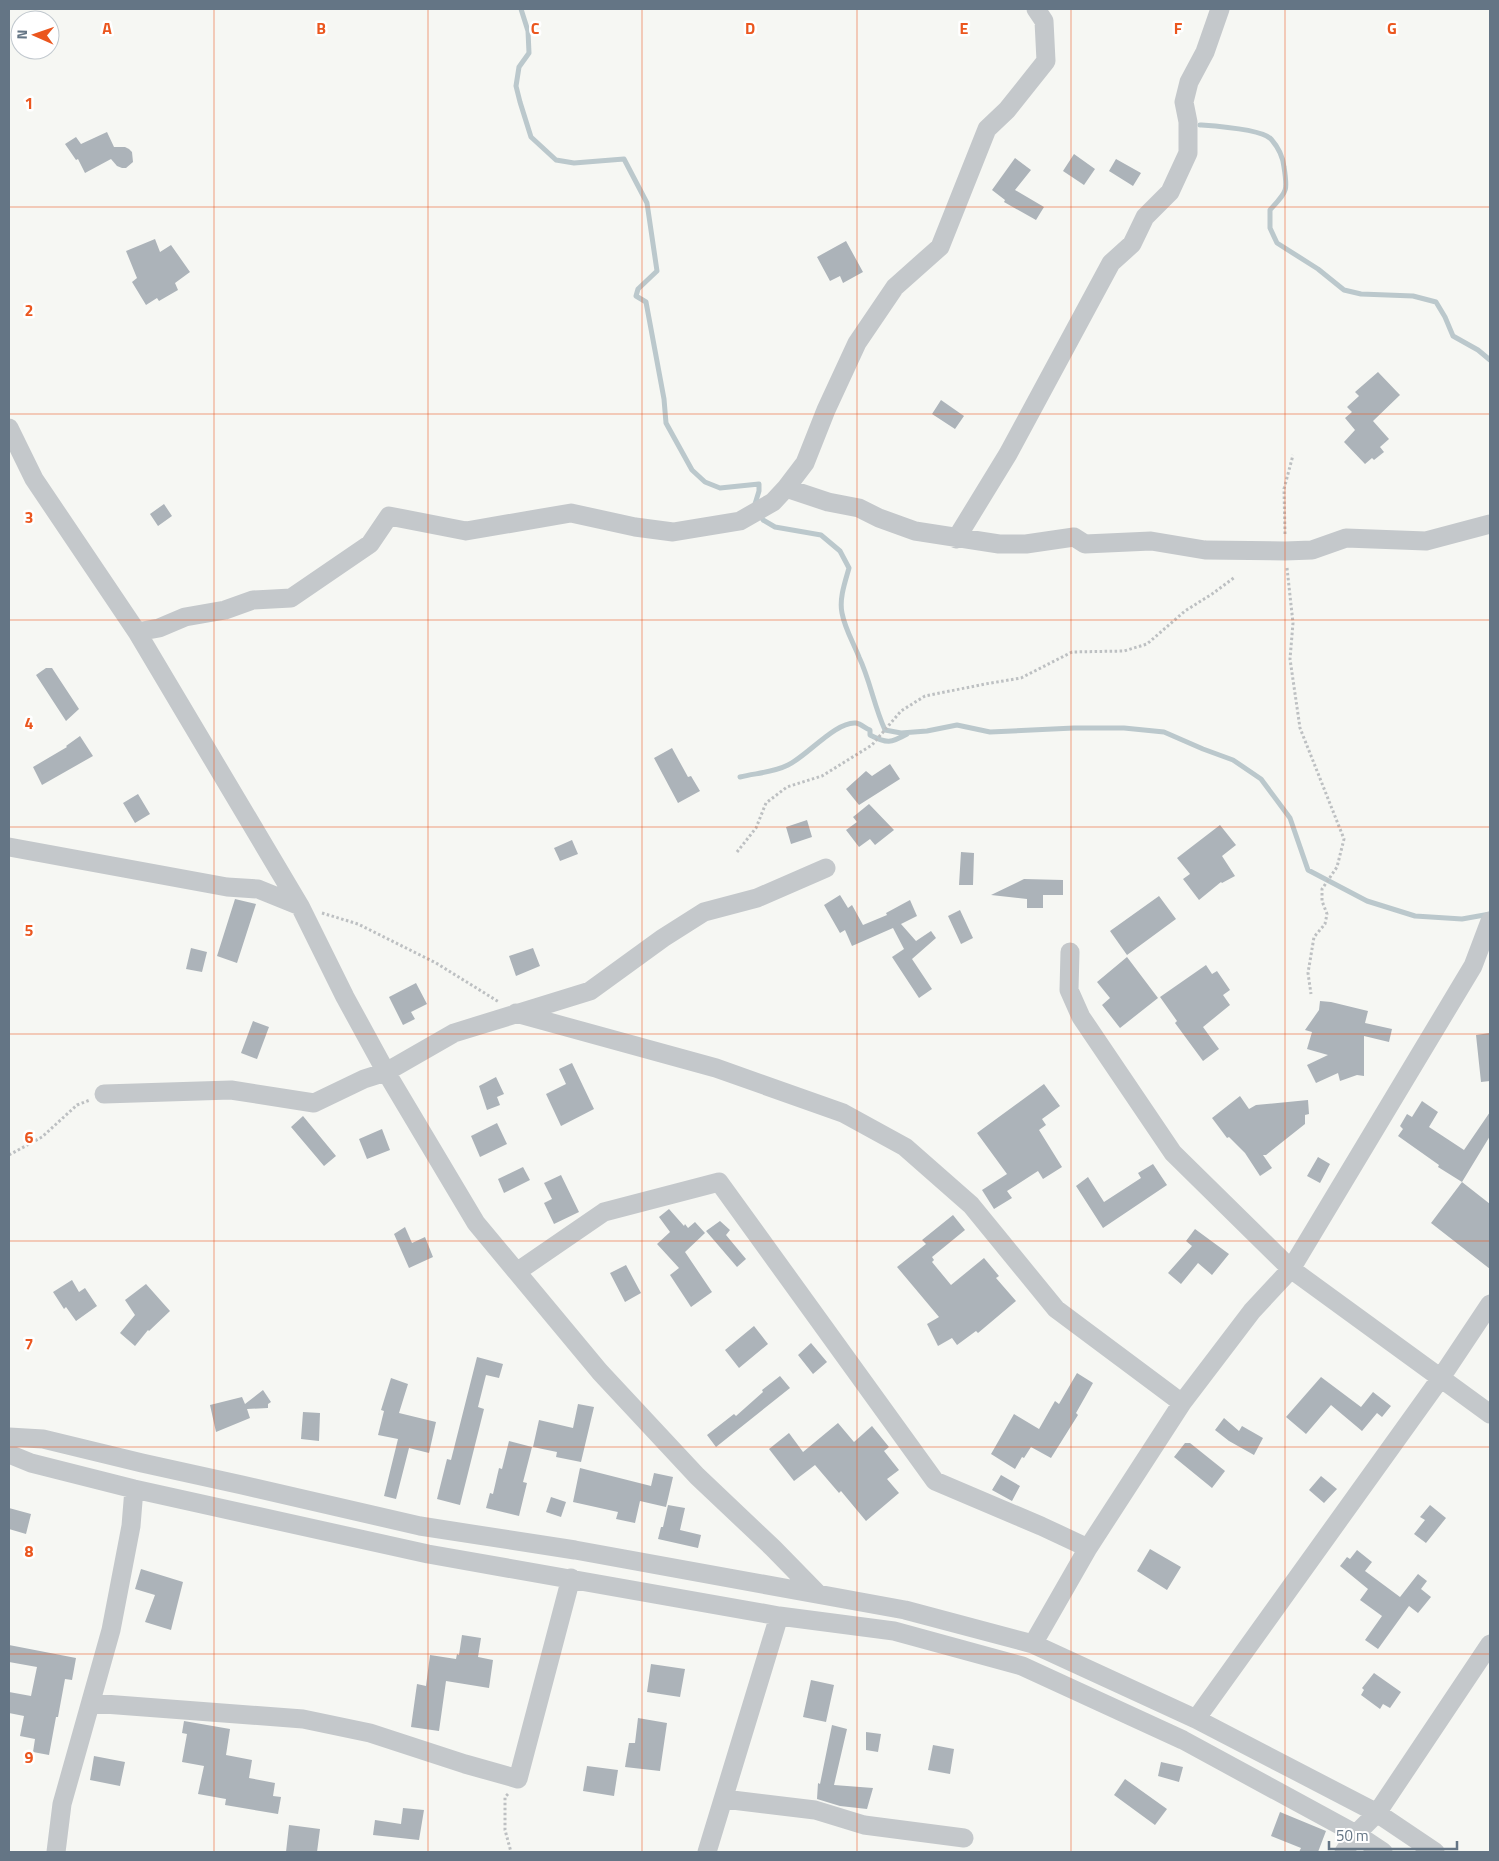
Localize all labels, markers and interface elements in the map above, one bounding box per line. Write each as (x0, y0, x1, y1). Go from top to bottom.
north arrow (10, 10, 60, 60)
text: A (102, 16, 112, 40)
text: B (316, 16, 326, 40)
text: C (531, 16, 540, 40)
text: D (745, 16, 755, 40)
text: E (960, 16, 969, 40)
text: F (1174, 16, 1183, 40)
text: G (1387, 16, 1397, 40)
text: N (11, 29, 32, 40)
text: 1 (25, 91, 33, 115)
text: 2 (25, 298, 33, 322)
text: 3 (25, 505, 33, 529)
text: 4 (25, 711, 34, 735)
text: 5 (25, 918, 34, 942)
text: 6 (25, 1125, 34, 1149)
text: 7 (25, 1332, 33, 1356)
text: 8 (25, 1539, 34, 1563)
text: 9 (25, 1745, 34, 1769)
scale bar (1329, 1818, 1456, 1850)
text: 50 m (1336, 1824, 1369, 1847)

